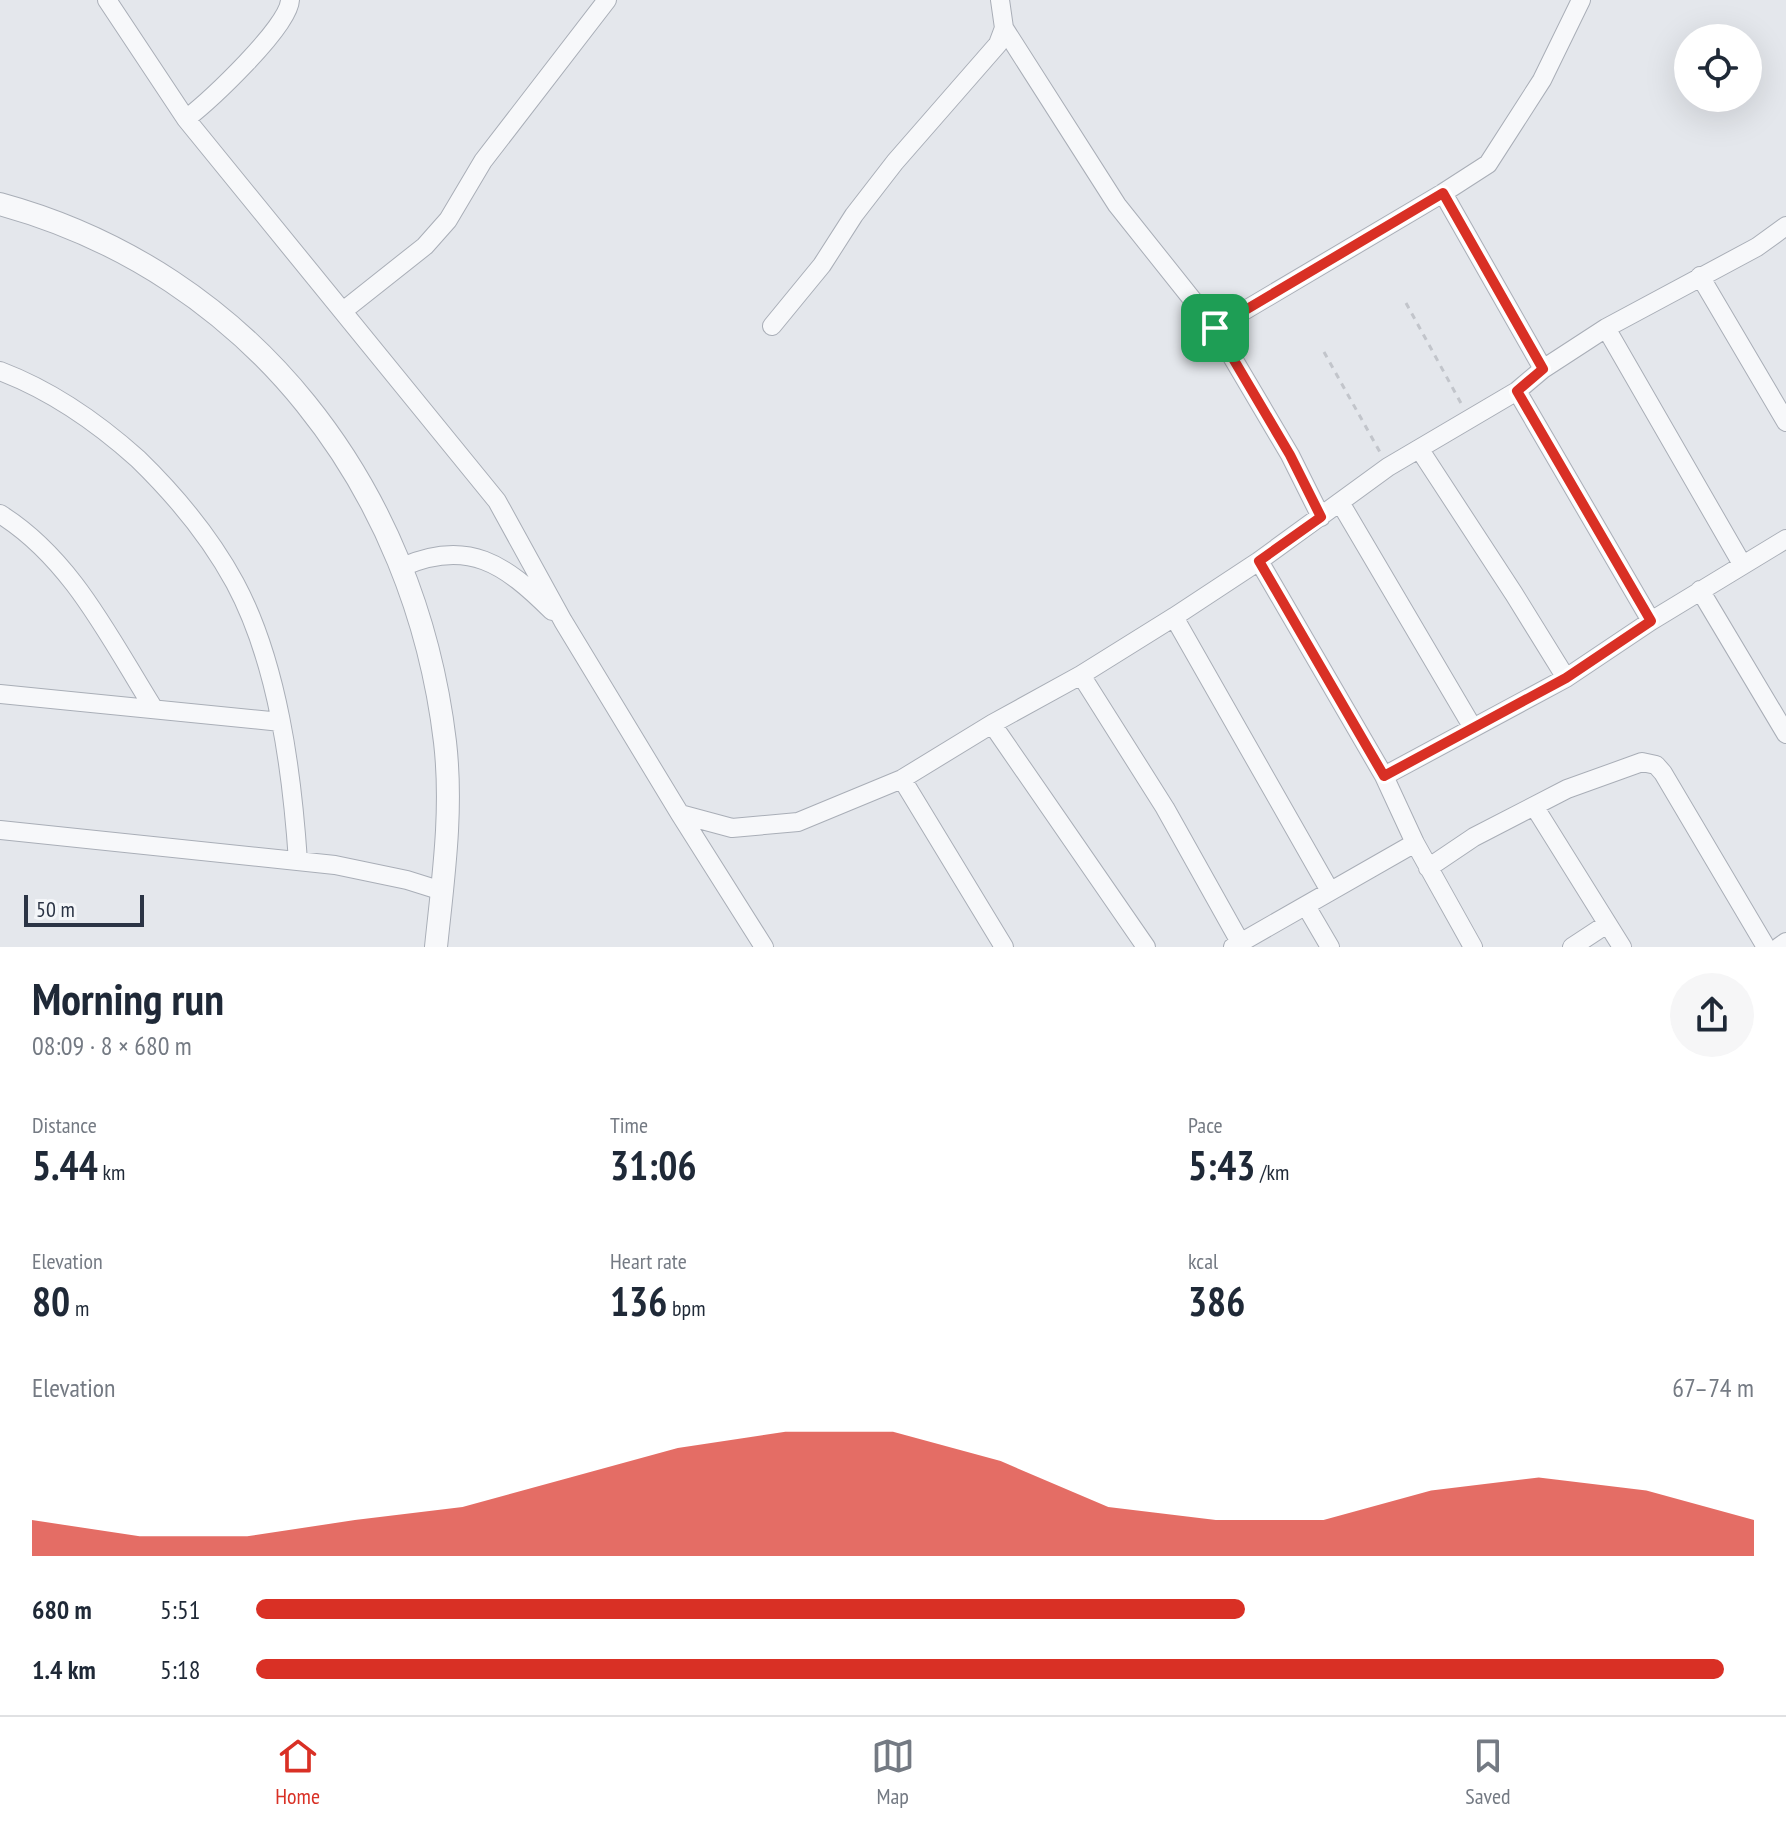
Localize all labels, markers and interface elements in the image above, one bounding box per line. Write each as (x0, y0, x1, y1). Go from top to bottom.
map controls (1674, 24, 1762, 112)
button: locate (1674, 24, 1762, 112)
pin (1181, 294, 1249, 362)
icon: arrive (1193, 306, 1237, 350)
scale bar (24, 891, 144, 927)
text: 50 m (36, 895, 75, 923)
text: Morning run (32, 970, 224, 1027)
button: share (1670, 973, 1754, 1057)
text: 08:09 · 8 × 680 m (32, 1029, 192, 1062)
text: Distance (32, 1111, 97, 1139)
text: Time (610, 1111, 648, 1139)
text: Pace (1188, 1111, 1223, 1139)
text: 5.44 (32, 1139, 98, 1191)
text: 31:06 (610, 1139, 697, 1191)
text: 5:43 (1188, 1139, 1255, 1191)
text: km (98, 1158, 125, 1186)
text: /km (1255, 1158, 1289, 1186)
text: Elevation (32, 1247, 103, 1275)
text: Heart rate (610, 1247, 687, 1275)
text: kcal (1188, 1247, 1218, 1275)
text: 80 (32, 1275, 70, 1327)
text: 136 (610, 1275, 667, 1327)
text: 386 (1188, 1275, 1245, 1327)
text: m (70, 1294, 89, 1322)
text: bpm (667, 1294, 705, 1322)
text: Elevation (32, 1371, 115, 1404)
text: 67–74 m (1672, 1371, 1754, 1404)
text: 680 m (32, 1593, 92, 1626)
text: 5:51 (160, 1593, 200, 1626)
text: 1.4 km (32, 1653, 96, 1686)
text: 5:18 (160, 1653, 200, 1686)
tab: Home (275, 1734, 320, 1810)
tab: Map (871, 1734, 915, 1810)
tab: Saved (1465, 1734, 1511, 1810)

